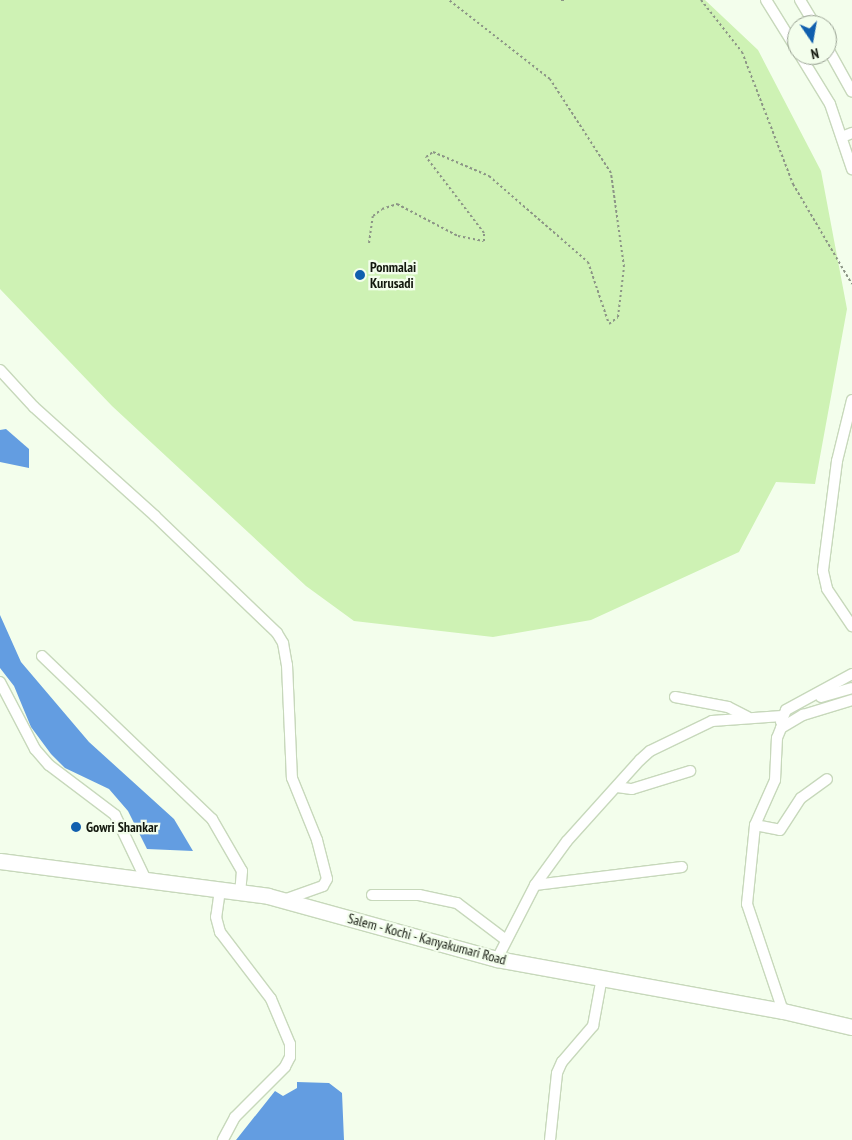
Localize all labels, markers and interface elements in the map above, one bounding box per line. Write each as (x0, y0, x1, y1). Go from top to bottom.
north arrow (787, 15, 837, 65)
text: N (809, 44, 820, 63)
place label: Ponmalai Kurusadi (370, 259, 416, 292)
marker: Ponmalai Kurusadi (354, 269, 366, 281)
place label: Gowri Shankar (86, 819, 158, 835)
marker: Gowri Shankar (70, 821, 82, 833)
street label: Salem - Kochi - Kanyakumari Road (345, 909, 509, 969)

